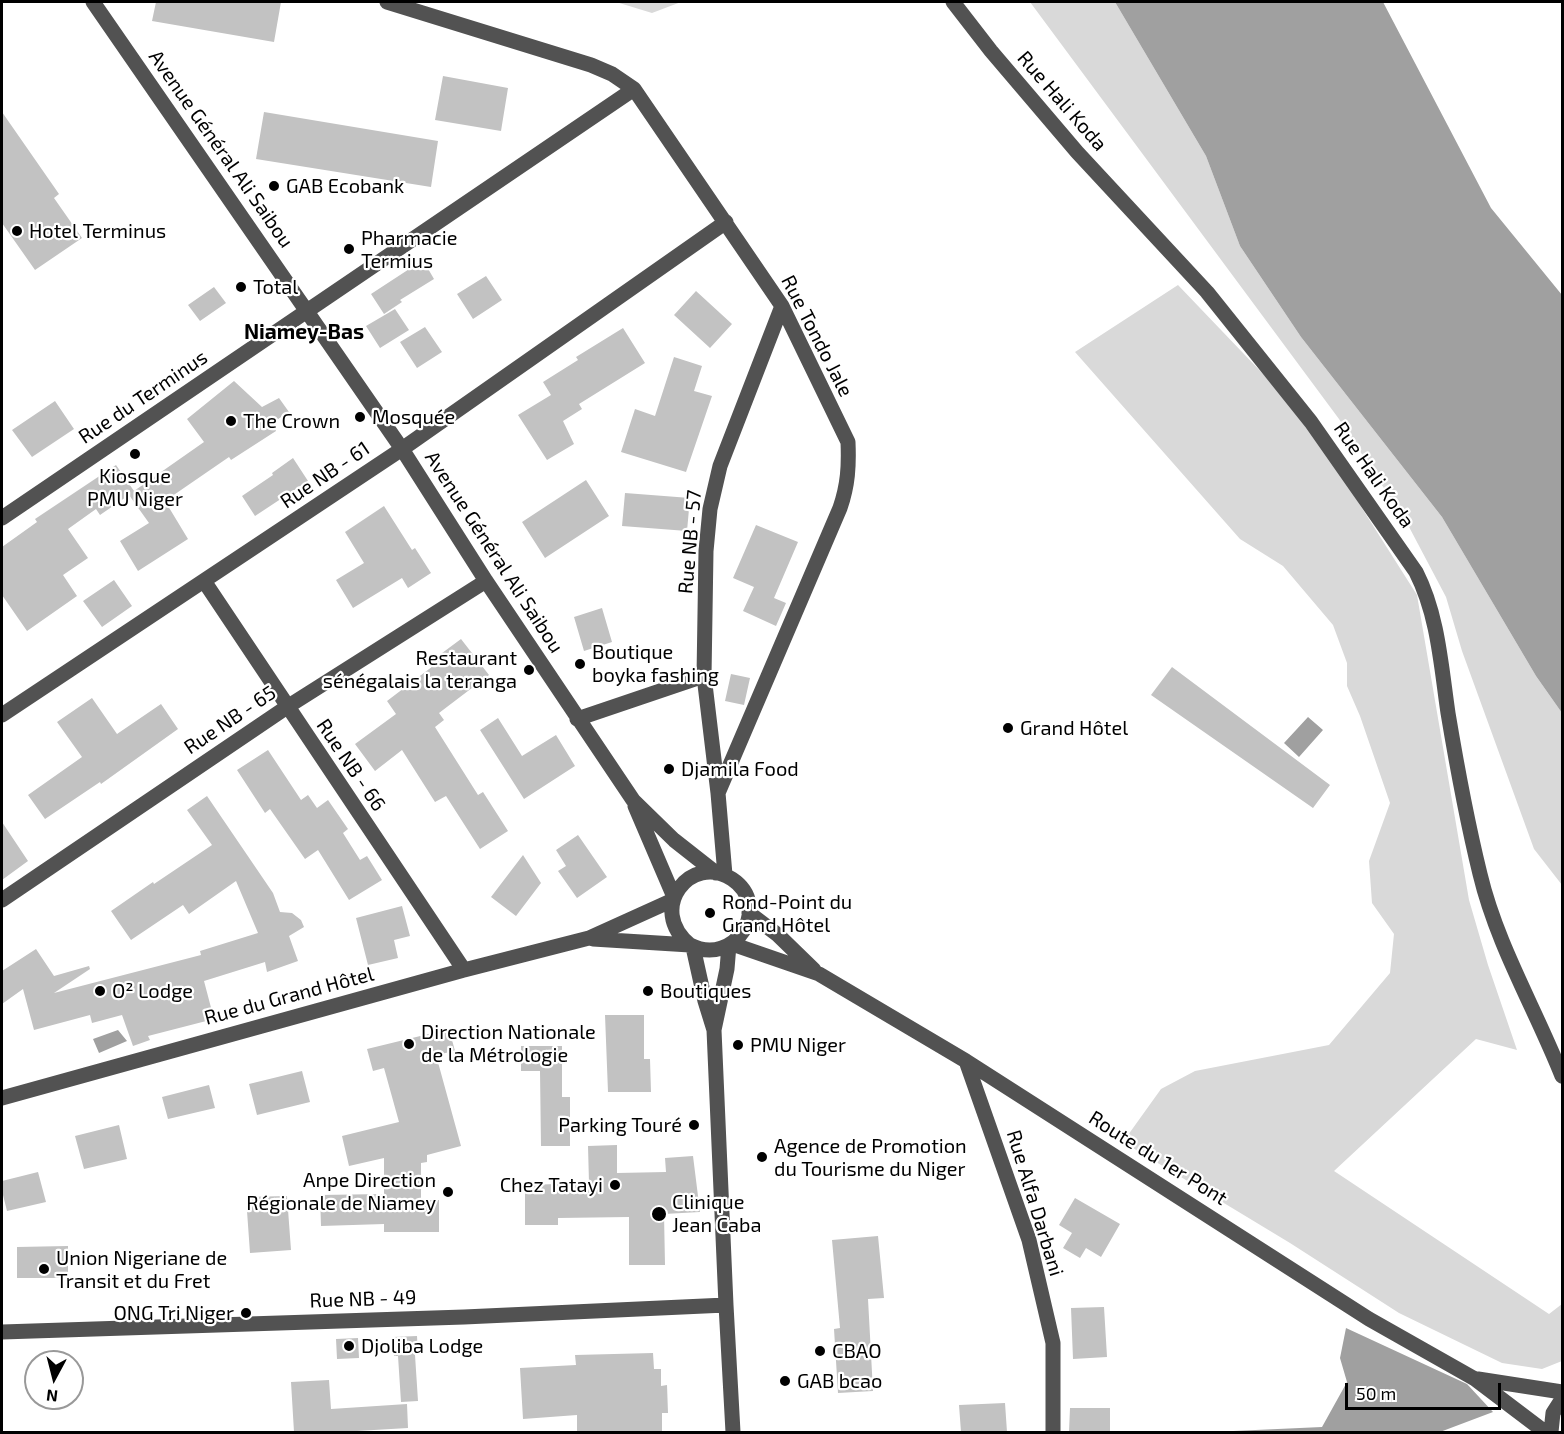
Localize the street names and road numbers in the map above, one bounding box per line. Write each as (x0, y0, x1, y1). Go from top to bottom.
street label: Avenue Général Ali Saibou (144, 46, 298, 252)
street label: Rue Hali Koda (1012, 46, 1112, 156)
street label: Rue Tondo Jale (776, 271, 858, 401)
street label: Rue du Terminus (74, 345, 212, 449)
street label: Rue Hali Koda (1329, 417, 1419, 533)
street label: Rue NB - 61 (276, 436, 374, 514)
street label: Avenue Général Ali Saibou (420, 447, 568, 657)
street label: Rue NB - 57 (673, 489, 707, 595)
street label: Rue NB - 65 (180, 681, 280, 759)
street label: Rue NB - 66 (311, 714, 391, 816)
street label: Rue du Grand Hôtel (202, 962, 376, 1030)
street label: Route du 1er Pont (1084, 1106, 1232, 1210)
street label: Rue Alfa Darbani (1001, 1127, 1069, 1279)
street label: Rue NB - 49 (309, 1285, 417, 1313)

